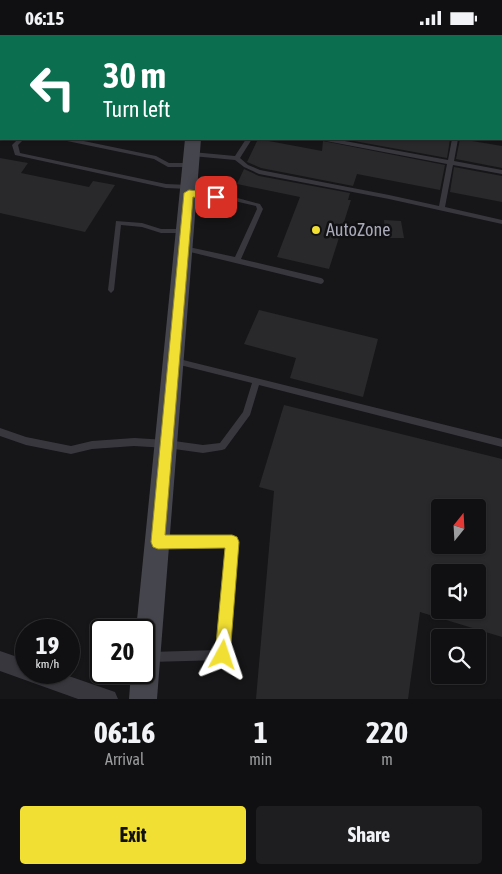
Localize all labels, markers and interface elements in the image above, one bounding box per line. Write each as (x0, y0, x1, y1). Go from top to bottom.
text: 06:15 (25, 7, 64, 29)
icon: left (20, 55, 85, 120)
text: 30 m (103, 55, 166, 95)
text: Turn left (103, 96, 170, 122)
pin (195, 176, 237, 218)
icon: arrive (202, 183, 230, 211)
place label: AutoZone (326, 219, 390, 240)
marker: AutoZone (310, 224, 322, 236)
north arrow (431, 499, 486, 554)
map controls (431, 499, 486, 684)
button: sound (431, 564, 486, 619)
speed limit sign: 20 (90, 619, 155, 684)
position arrow (196, 628, 248, 680)
button: search (431, 629, 486, 684)
text: 19 (36, 631, 59, 659)
text: km/h (36, 657, 59, 671)
text: 06:16 (94, 715, 155, 749)
text: 1 (254, 715, 268, 749)
text: 220 (366, 715, 408, 749)
text: Arrival (105, 750, 144, 768)
text: min (249, 750, 272, 768)
text: m (381, 750, 393, 768)
button: Exit (20, 806, 246, 864)
button: Share (256, 806, 482, 864)

